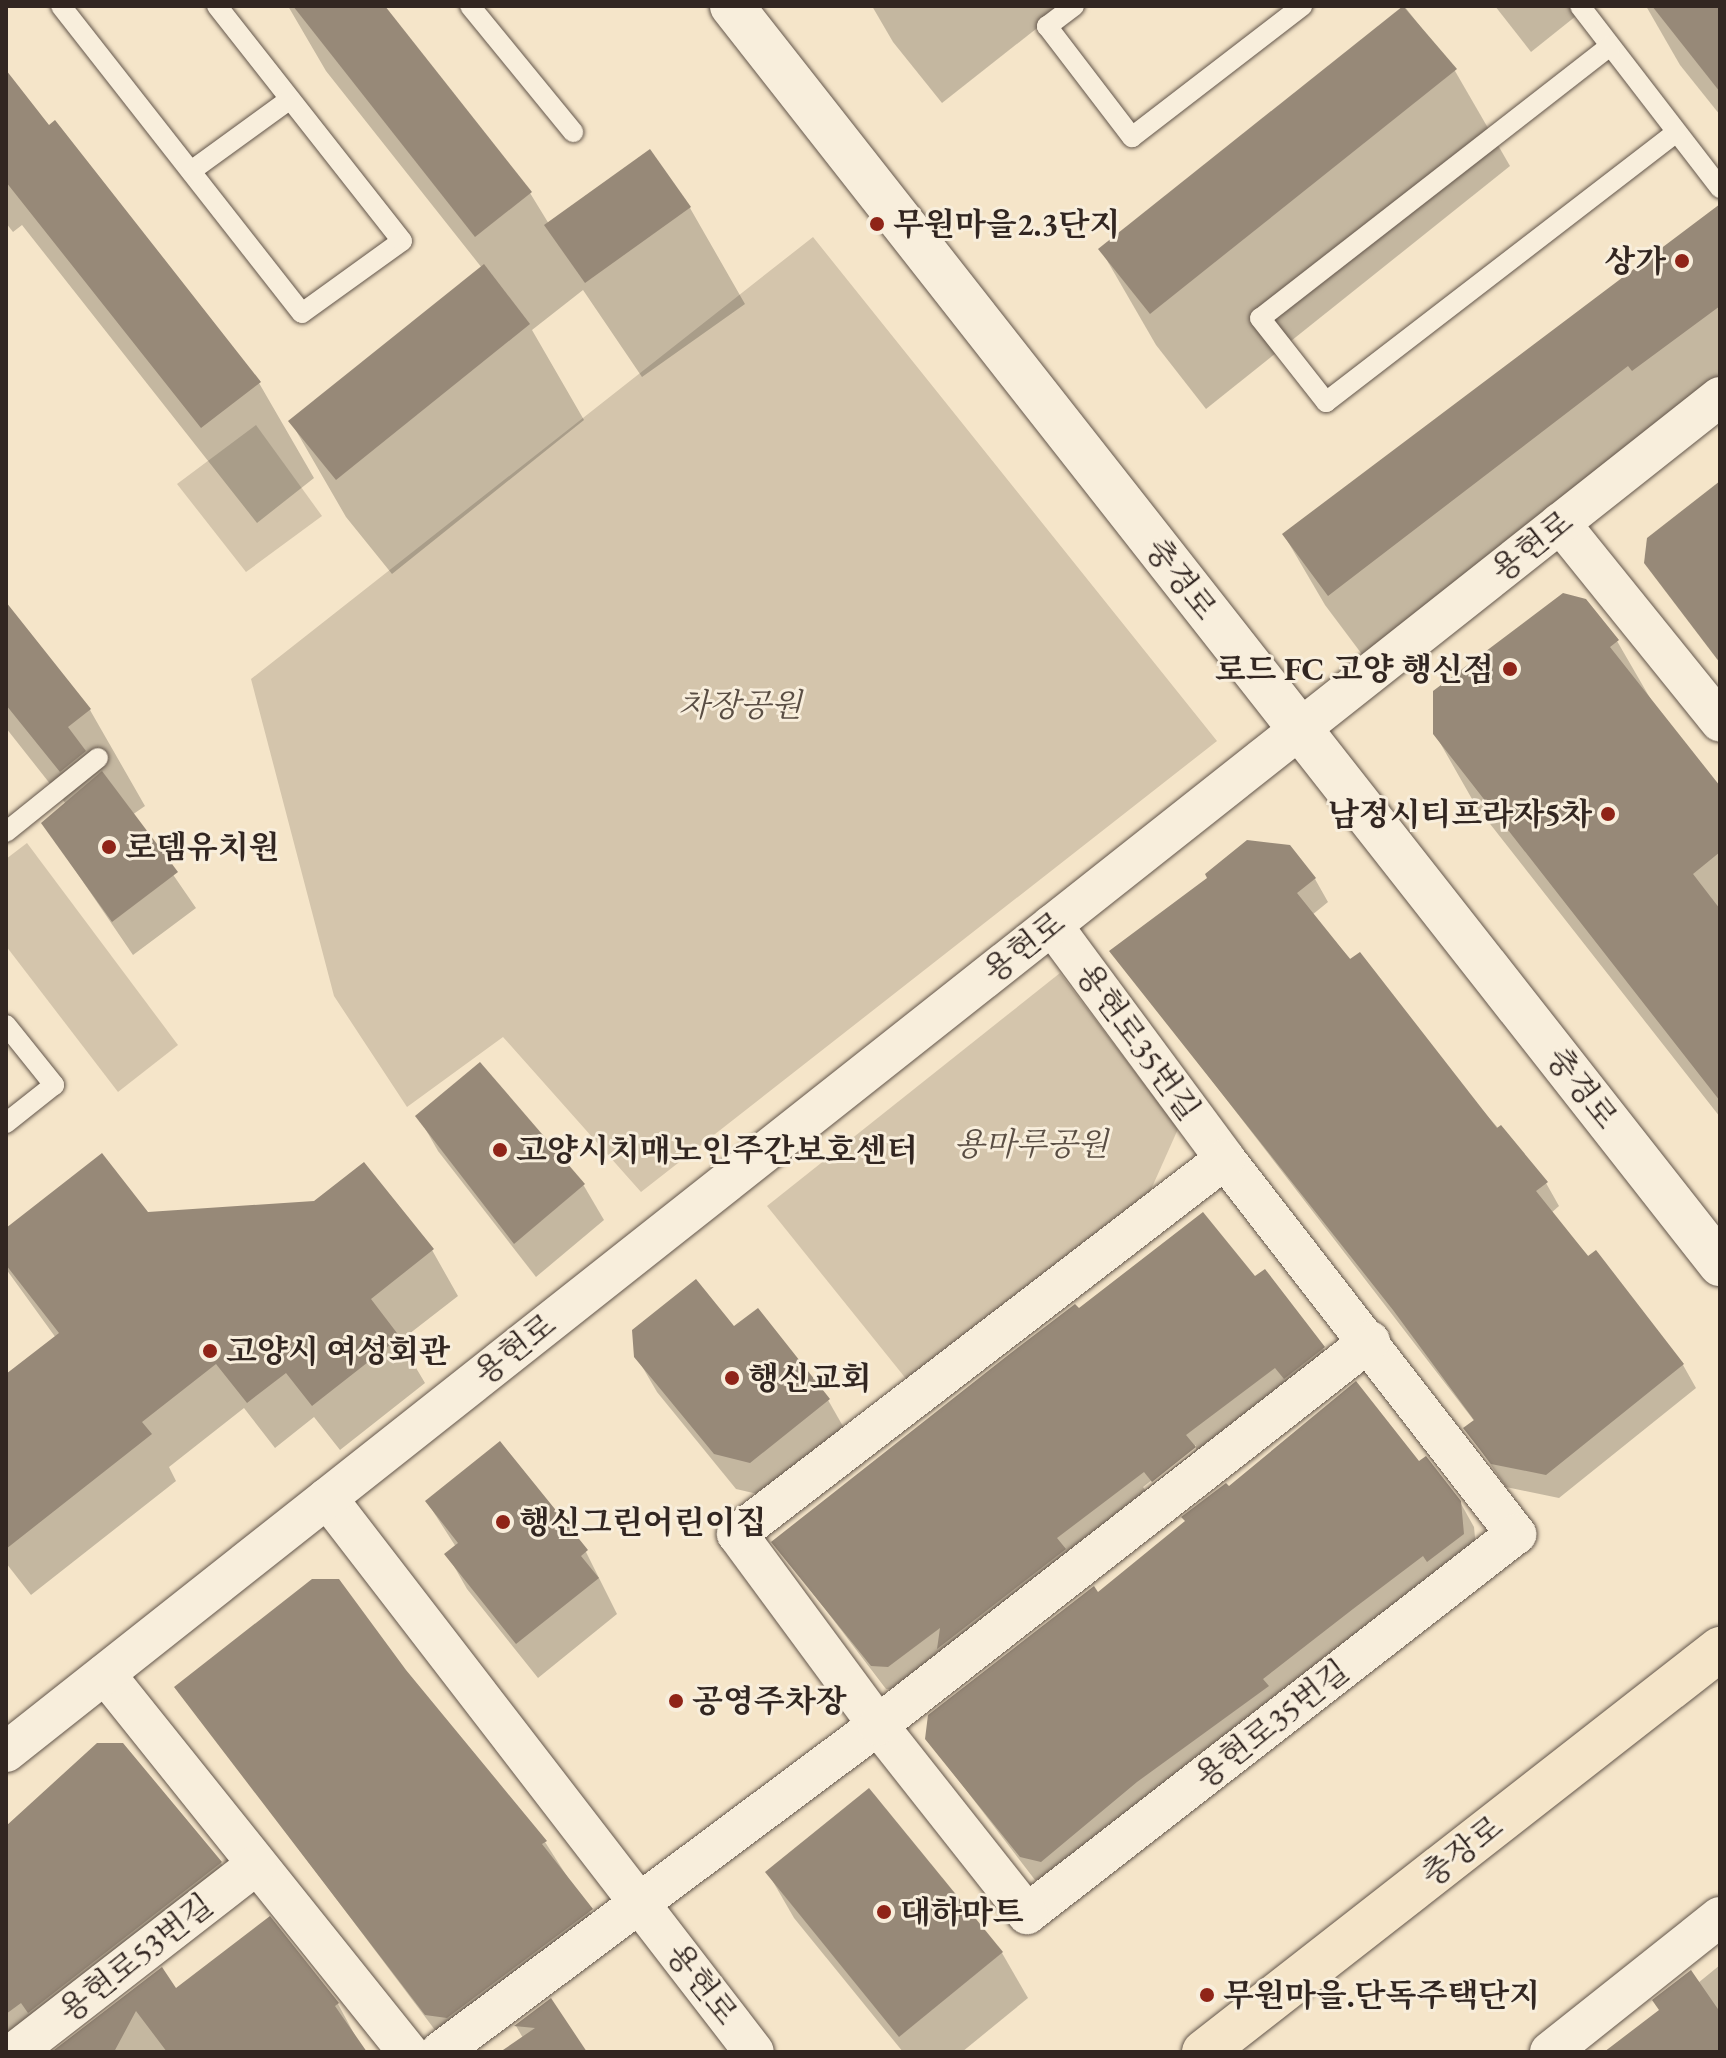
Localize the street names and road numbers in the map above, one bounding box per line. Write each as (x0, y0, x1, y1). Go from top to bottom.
street label: 용현로 (1484, 502, 1580, 590)
street label: 충경로 (1137, 531, 1225, 627)
street label: 용현로 (976, 903, 1072, 991)
street label: 용현로35번길 (1068, 956, 1208, 1128)
street label: 충경로 (1538, 1040, 1626, 1136)
street label: 용현로 (467, 1305, 563, 1393)
street label: 용현로35번길 (1187, 1652, 1357, 1796)
street label: 충장로 (1414, 1807, 1510, 1895)
street label: 용현로53번길 (51, 1886, 221, 2030)
street label: 용현로 (658, 1936, 746, 2032)

